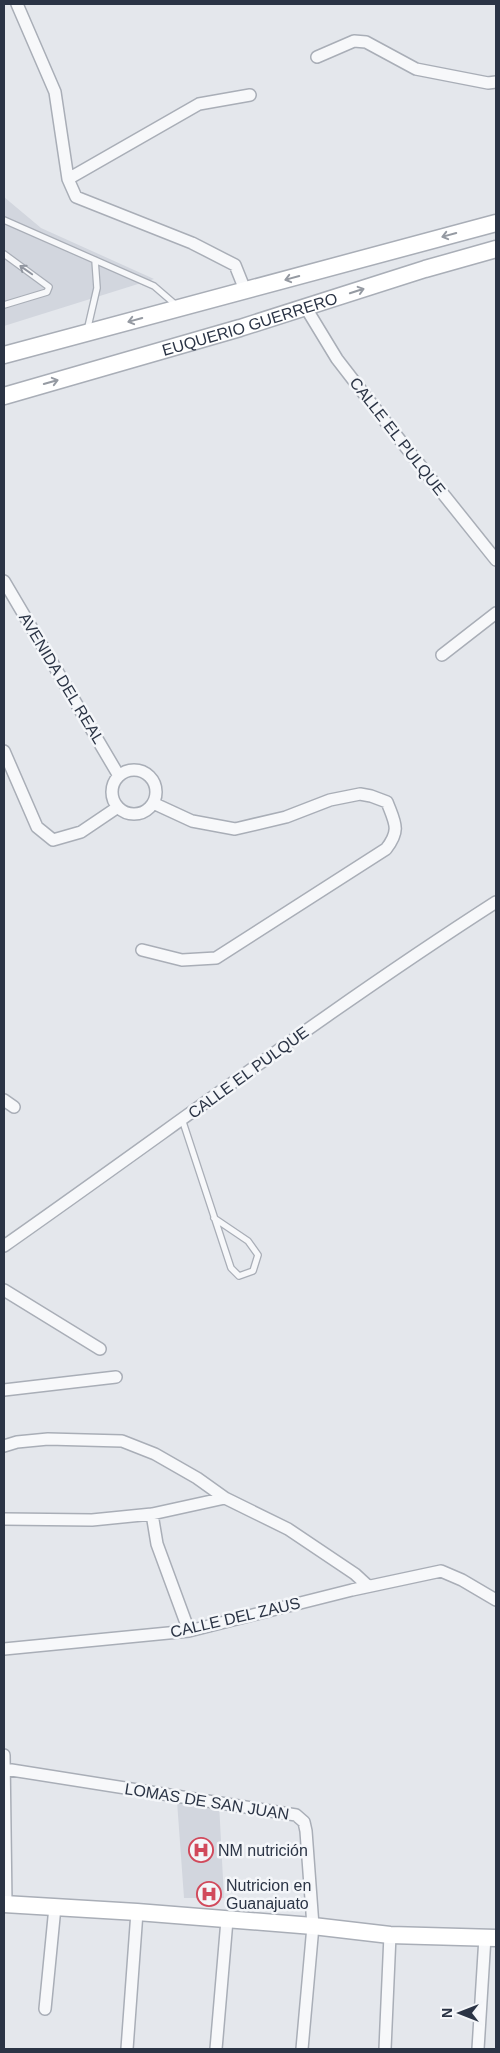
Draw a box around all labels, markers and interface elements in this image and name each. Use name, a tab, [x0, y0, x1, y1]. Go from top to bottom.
one-way arrow	[442, 231, 458, 241]
one-way arrow	[20, 265, 33, 276]
one-way arrow	[285, 273, 301, 283]
one-way arrow	[349, 286, 365, 295]
street label: EUQUERIO GUERRERO	[160, 290, 340, 359]
one-way arrow	[128, 316, 144, 325]
street label: CALLE EL PULQUE	[346, 374, 449, 498]
one-way arrow	[42, 377, 58, 387]
street label: AVENIDA DEL REAL	[16, 610, 107, 747]
street label: CALLE EL PULQUE	[185, 1023, 312, 1122]
street label: CALLE DEL ZAUS	[169, 1594, 302, 1641]
street label: LOMAS DE SAN JUAN	[123, 1780, 290, 1823]
hospital icon: NM nutrición	[188, 1837, 214, 1863]
place label: NM nutrición	[218, 1842, 308, 1859]
place label: Nutricion en Guanajuato	[226, 1877, 311, 1912]
hospital icon: Nutricion en Guanajuato	[196, 1881, 222, 1907]
north arrow	[435, 1988, 485, 2038]
text: N	[439, 2008, 455, 2018]

